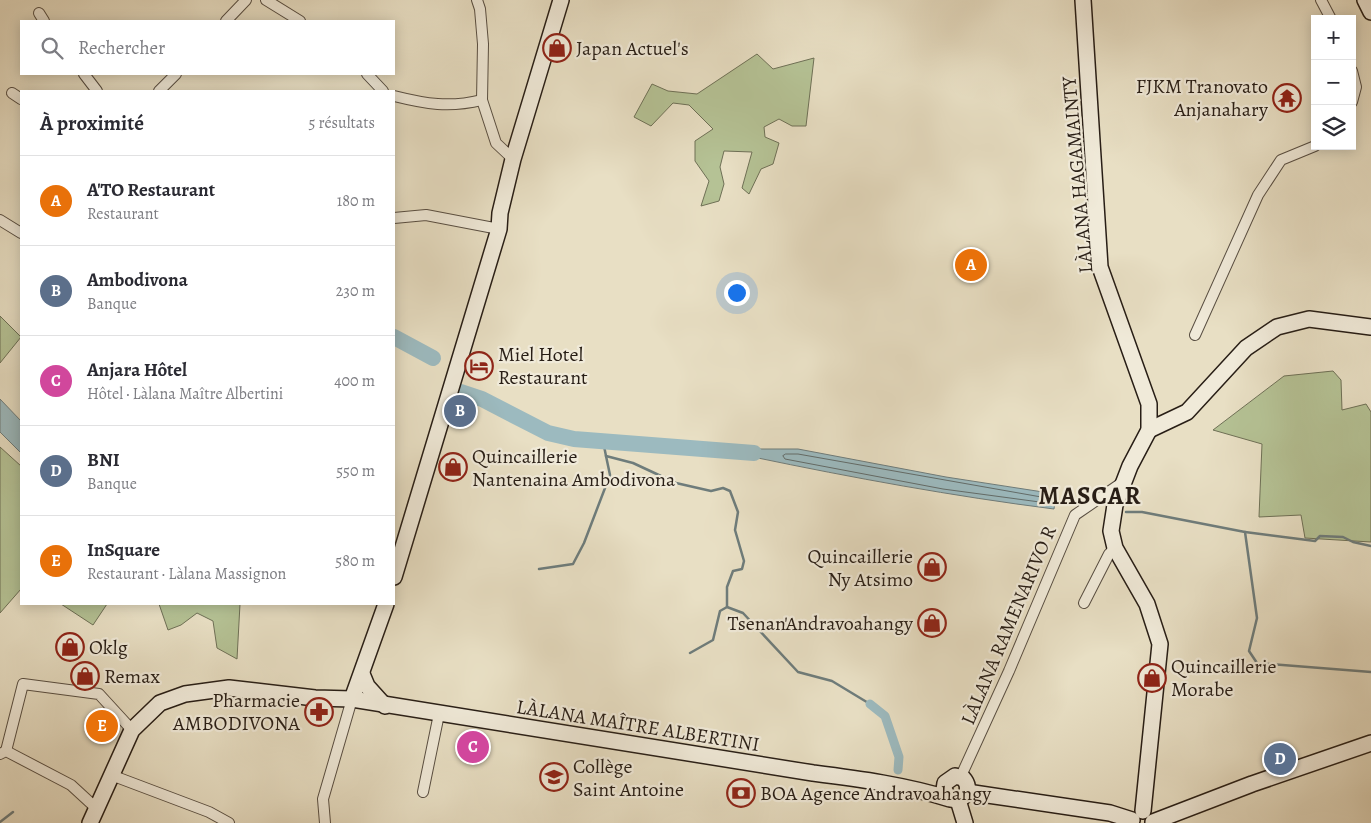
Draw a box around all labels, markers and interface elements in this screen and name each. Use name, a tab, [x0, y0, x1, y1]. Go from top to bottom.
map controls	[1311, 15, 1356, 150]
button: +	[1311, 15, 1356, 60]
search box	[20, 20, 395, 75]
shop icon: Japan Actuel's	[542, 33, 572, 63]
icon: search	[38, 34, 66, 62]
text: Rechercher	[78, 35, 165, 61]
place label: Japan Actuel's	[576, 35, 689, 62]
button: −	[1311, 60, 1356, 105]
place label: FJKM Tranovato Anjanahary	[1136, 73, 1269, 123]
street label: LÀLANA HAGAMAINTY	[1055, 74, 1100, 274]
temple icon: FJKM Tranovato Anjanahary	[1272, 83, 1302, 113]
button: layers	[1311, 105, 1356, 150]
text: À proximité	[40, 109, 144, 137]
text: 5 résultats	[308, 112, 375, 134]
text: A'TO Restaurant	[87, 177, 215, 203]
text: A	[51, 190, 61, 212]
text: 180 m	[337, 190, 375, 212]
text: Restaurant	[87, 203, 159, 225]
pin: A	[955, 246, 987, 284]
text: Ambodivona	[87, 267, 188, 293]
text: B	[51, 280, 61, 302]
text: 230 m	[336, 280, 375, 302]
your location	[724, 280, 750, 306]
text: Banque	[87, 293, 137, 315]
place label: Miel Hotel Restaurant	[498, 341, 588, 391]
hotel icon: Miel Hotel Restaurant	[464, 351, 494, 381]
text: Anjara Hôtel	[87, 357, 187, 383]
text: C	[51, 370, 61, 392]
text: 400 m	[334, 370, 375, 392]
text: Hôtel · Làlana Maître Albertini	[87, 383, 283, 405]
pin: B	[444, 392, 476, 430]
place label: Quincaillerie Nantenaina Ambodivona	[472, 443, 676, 493]
text: BNI	[87, 447, 120, 473]
shop icon: Quincaillerie Nantenaina Ambodivona	[438, 452, 468, 482]
text: D	[50, 460, 62, 482]
text: 550 m	[336, 460, 375, 482]
text: Banque	[87, 473, 137, 495]
district label: MASCAR	[1038, 479, 1142, 513]
street label: LÀLANA RAMENARIVO R	[954, 521, 1063, 729]
text: InSquare	[87, 537, 160, 563]
place label: Quincaillerie Ny Atsimo	[807, 543, 913, 593]
text: E	[51, 550, 61, 572]
text: 580 m	[335, 550, 375, 572]
shop icon: Quincaillerie Ny Atsimo	[917, 552, 947, 582]
text: Restaurant · Làlana Massignon	[87, 563, 286, 585]
shop icon: Tsenan'Andravoahangy	[917, 608, 947, 638]
place label: Tsenan'Andravoahangy	[728, 610, 914, 637]
shop icon: Oklg	[55, 632, 85, 662]
place label: Oklg	[89, 634, 128, 661]
place label: Quincaillerie Morabe	[1171, 653, 1277, 703]
shop icon: Remax	[70, 661, 100, 691]
place label: Remax	[104, 663, 161, 690]
shop icon: Quincaillerie Morabe	[1137, 663, 1167, 693]
place label: Pharmacie AMBODIVONA	[172, 687, 300, 737]
street label: LÀLANA MAÎTRE ALBERTINI	[514, 693, 762, 758]
pharmacy icon: Pharmacie AMBODIVONA	[304, 697, 334, 727]
pin: E	[86, 707, 118, 745]
pin: C	[457, 728, 489, 766]
pin: D	[1264, 740, 1296, 778]
place label: Collège Saint Antoine	[573, 753, 684, 803]
school or university icon: Collège Saint Antoine	[539, 762, 569, 792]
bank icon: BOA Agence Andravoahangy	[726, 778, 756, 808]
place label: BOA Agence Andravoahangy	[760, 780, 992, 807]

